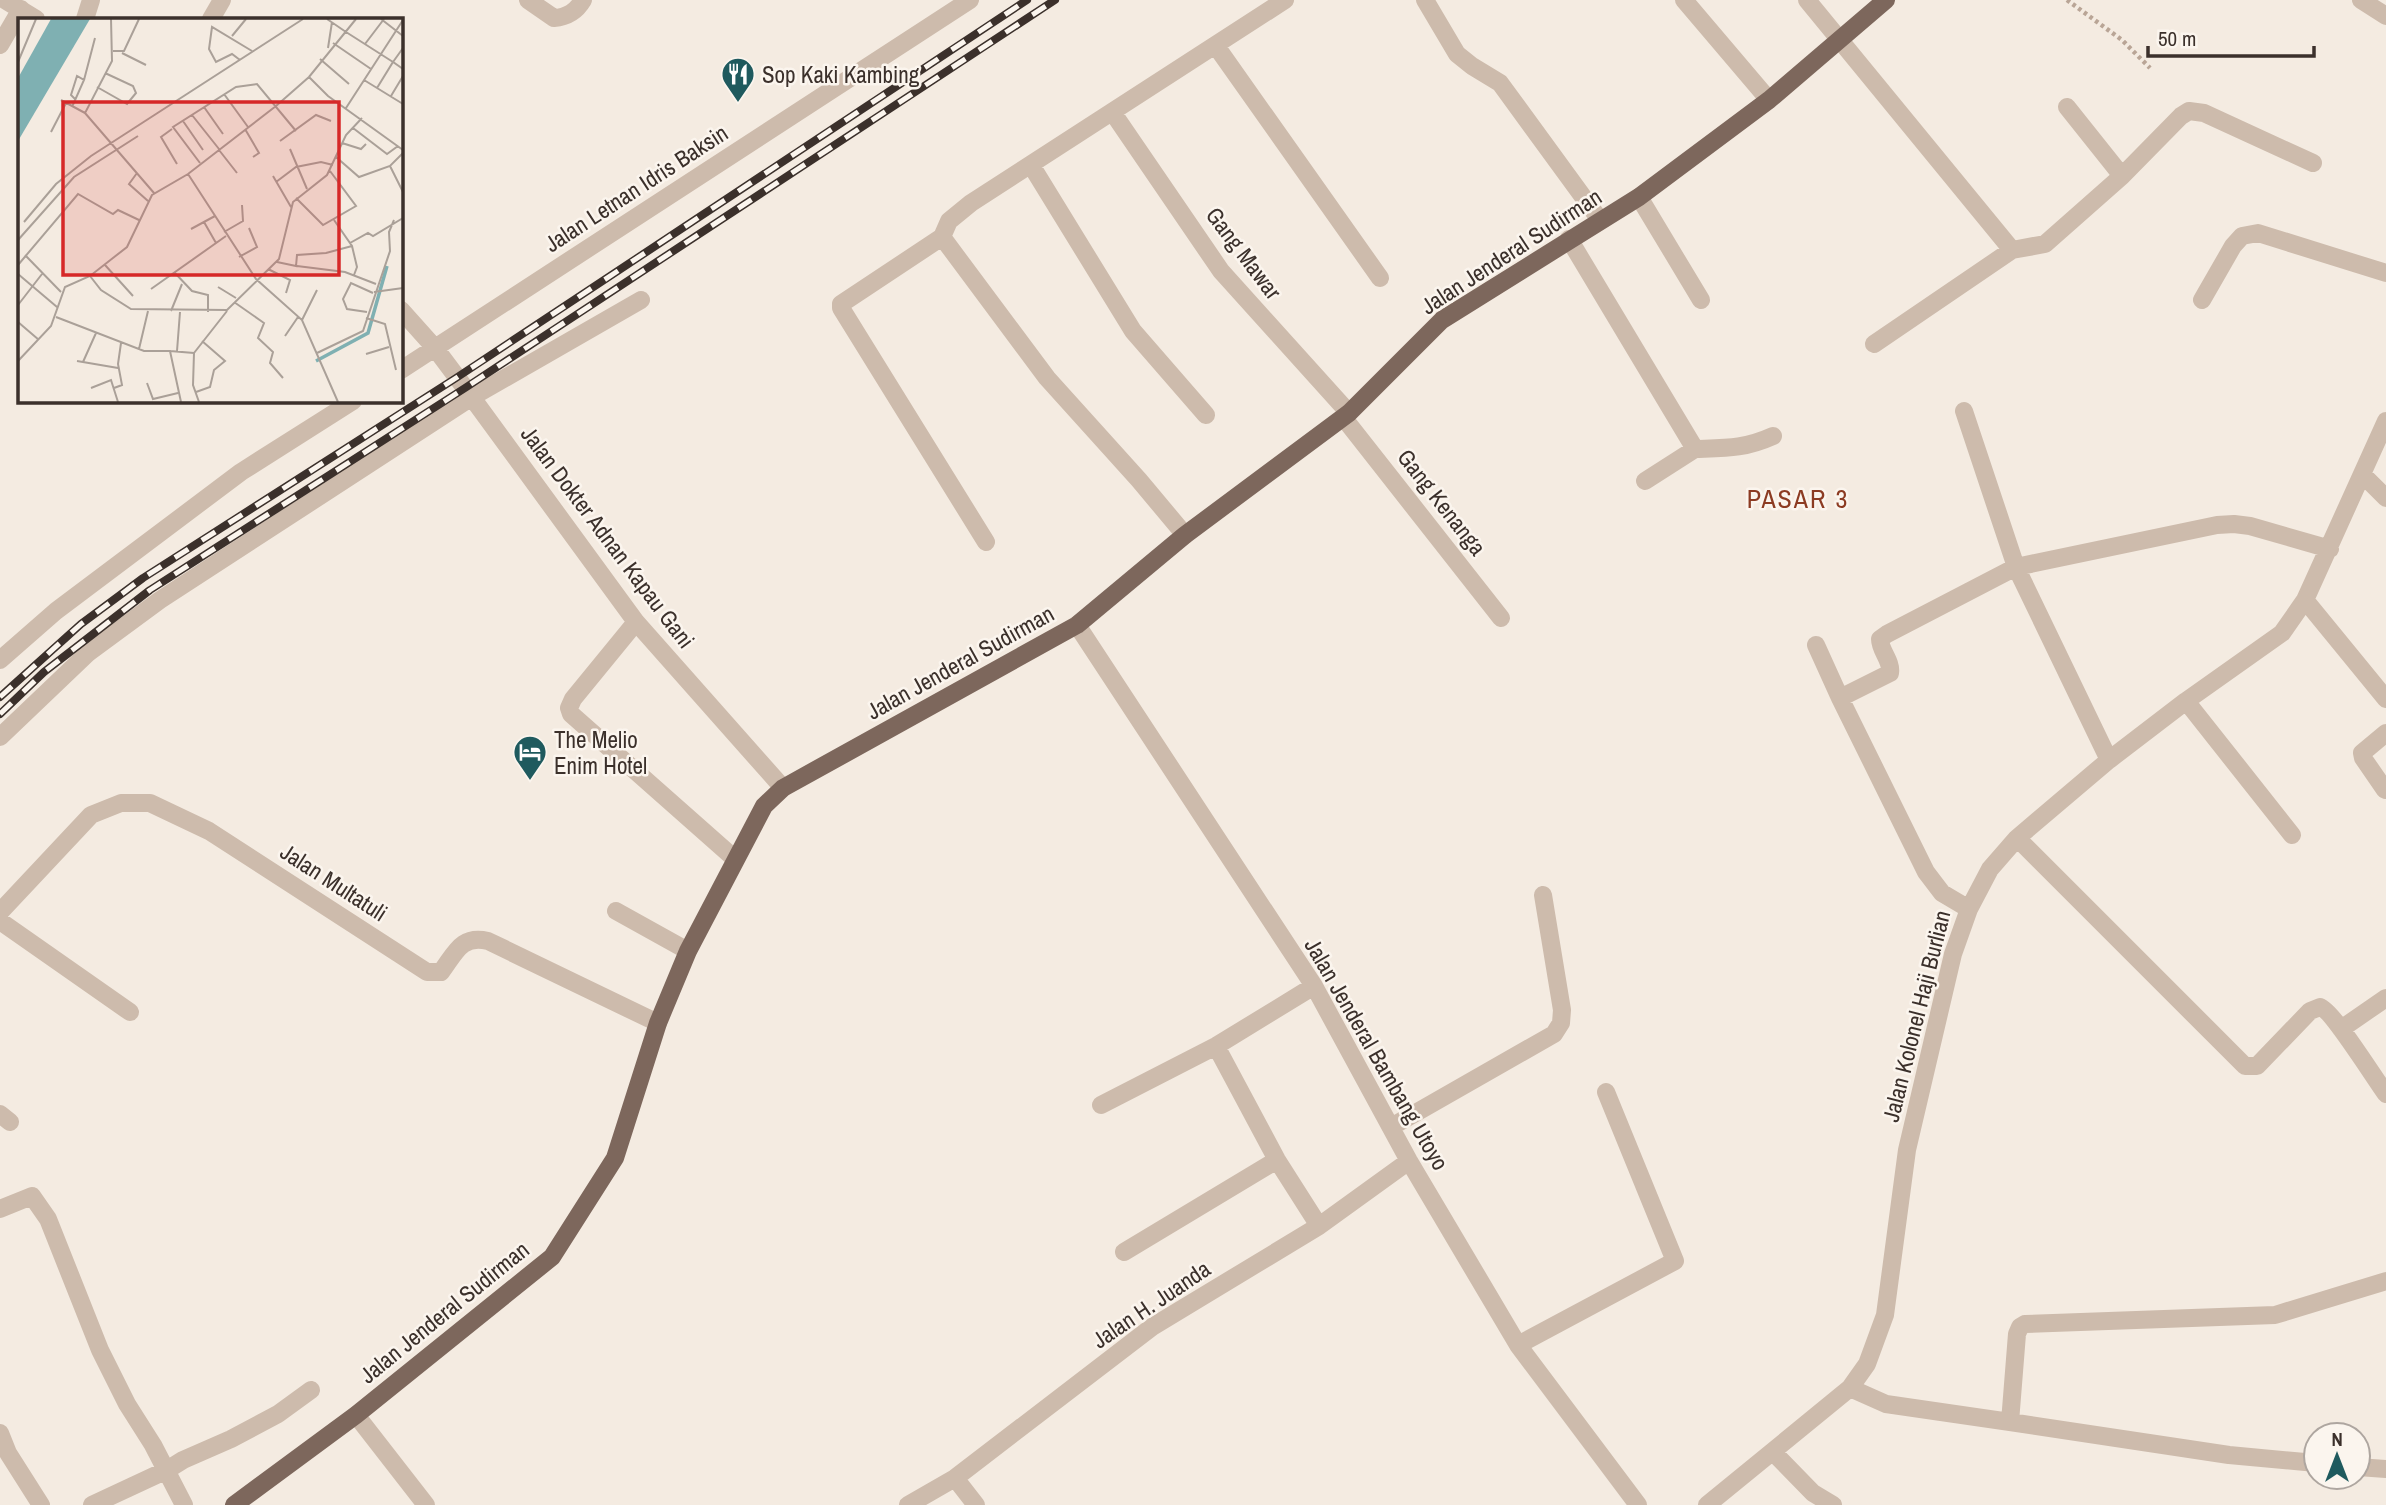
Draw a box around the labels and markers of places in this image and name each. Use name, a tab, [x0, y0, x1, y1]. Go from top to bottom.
restaurant icon: Sop Kaki Kambing	[719, 55, 757, 104]
place label: Sop Kaki Kambing	[762, 59, 920, 90]
place label: The Melio Enim Hotel	[554, 724, 647, 781]
hotel icon: The Melio Enim Hotel	[511, 733, 549, 782]

